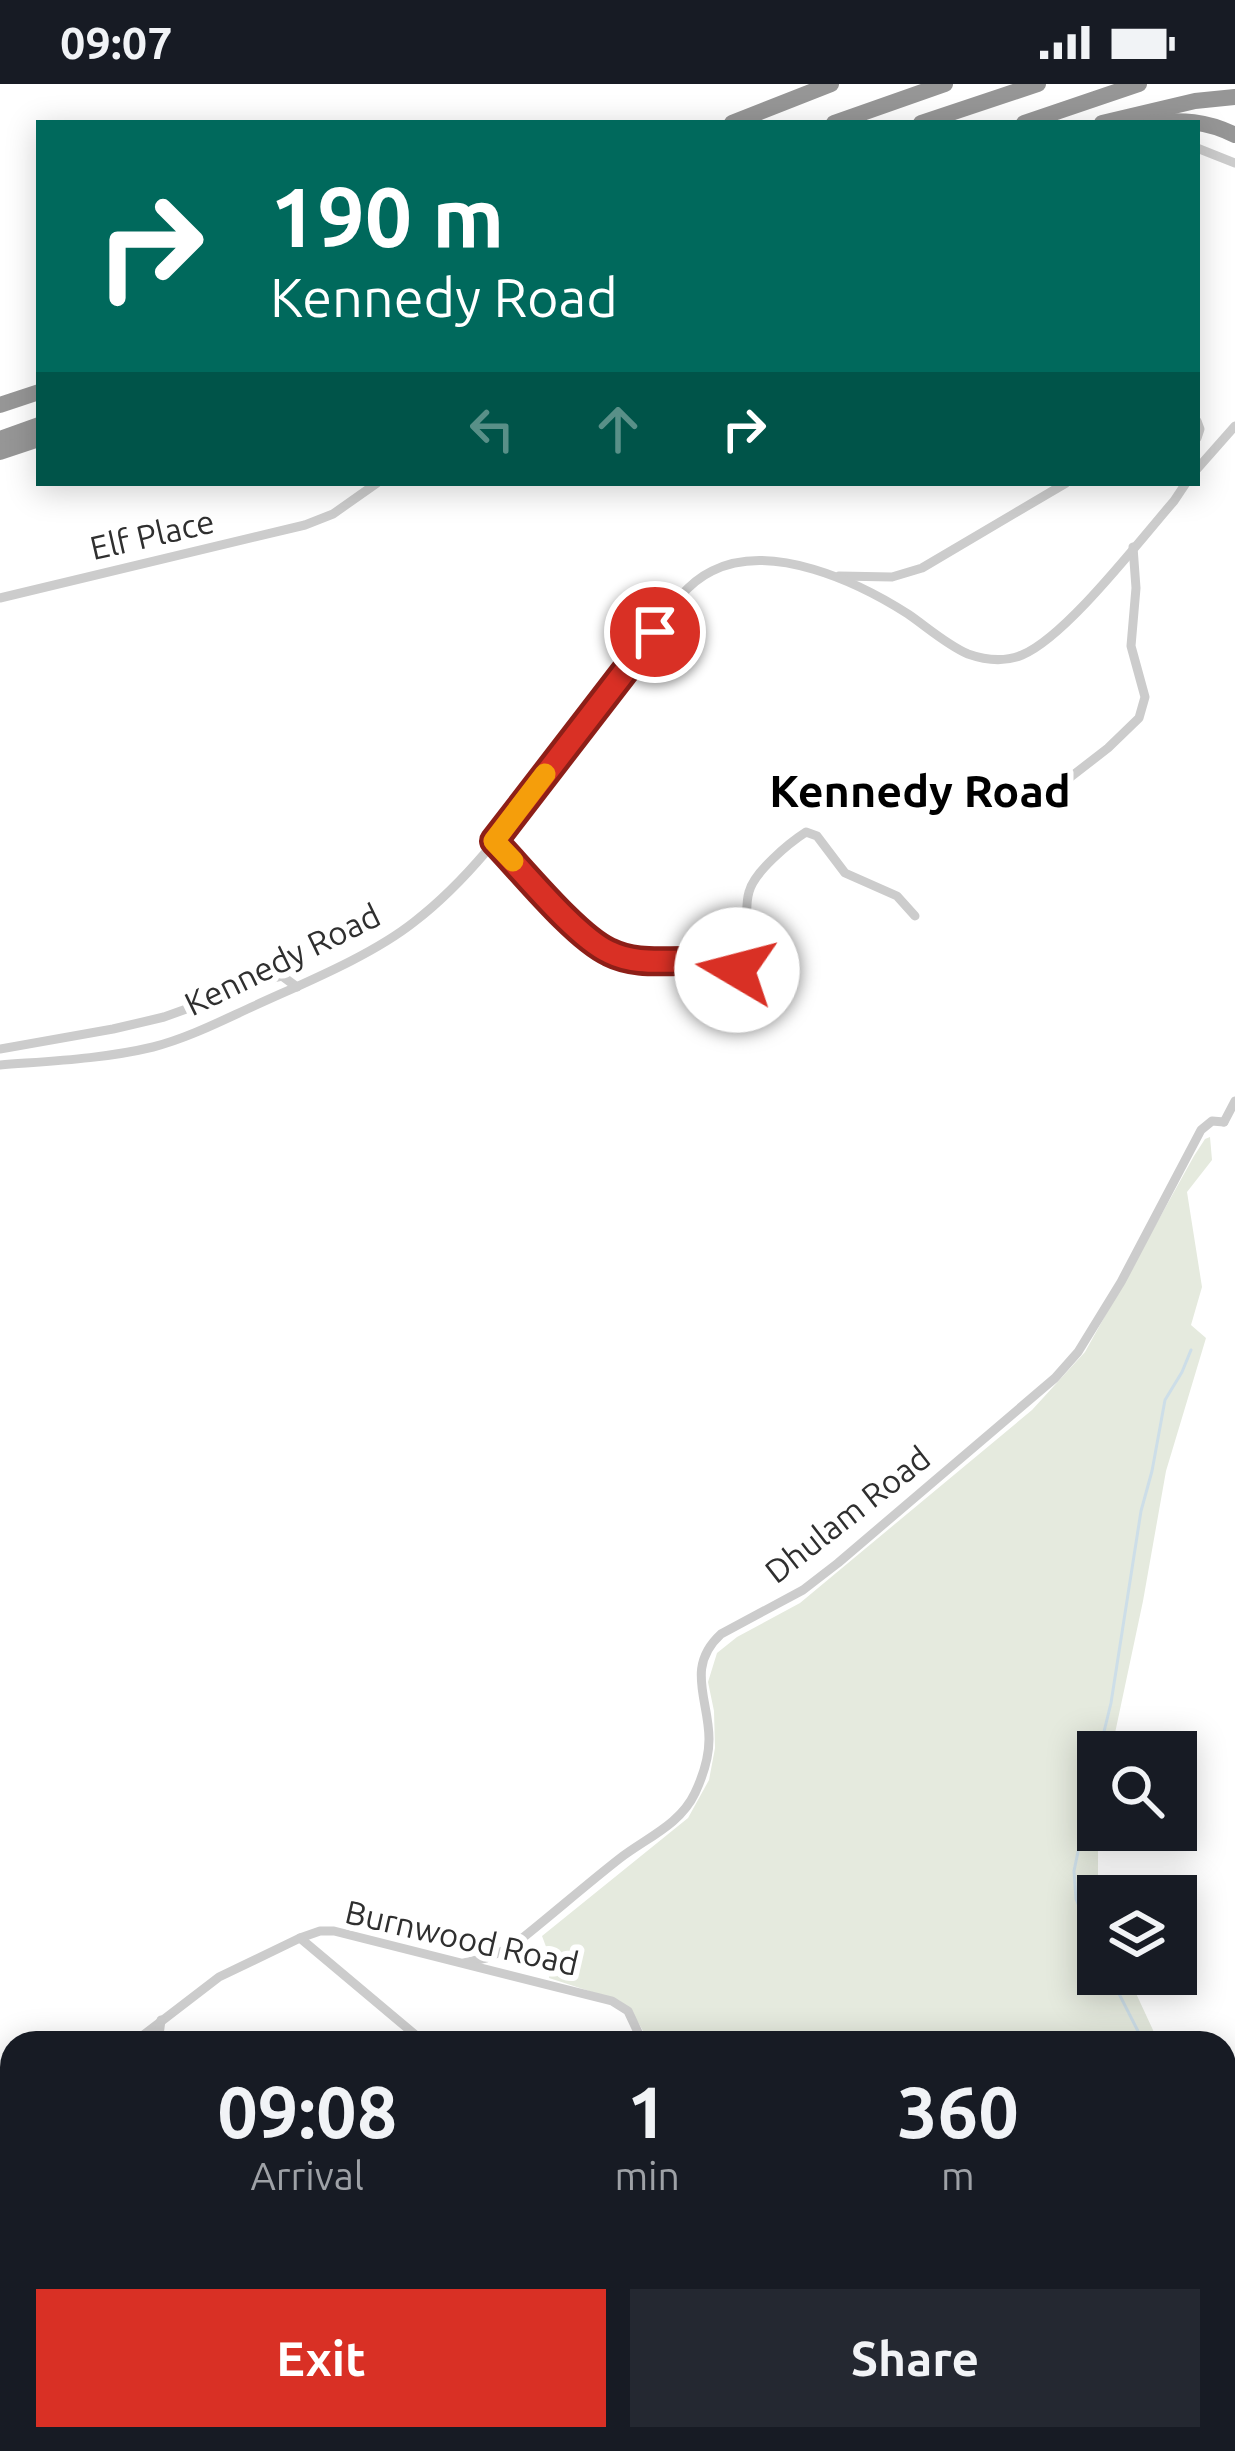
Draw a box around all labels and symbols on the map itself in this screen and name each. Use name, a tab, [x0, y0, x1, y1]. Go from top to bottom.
street label: Elf Place	[86, 502, 218, 566]
pin	[604, 581, 706, 683]
district label: Kennedy Road	[769, 765, 1071, 816]
street label: Kennedy Road	[178, 896, 386, 1022]
position arrow	[674, 907, 800, 1033]
street label: Dhulam Road	[757, 1438, 937, 1590]
street label: Burnwood Road	[342, 1892, 582, 1982]

